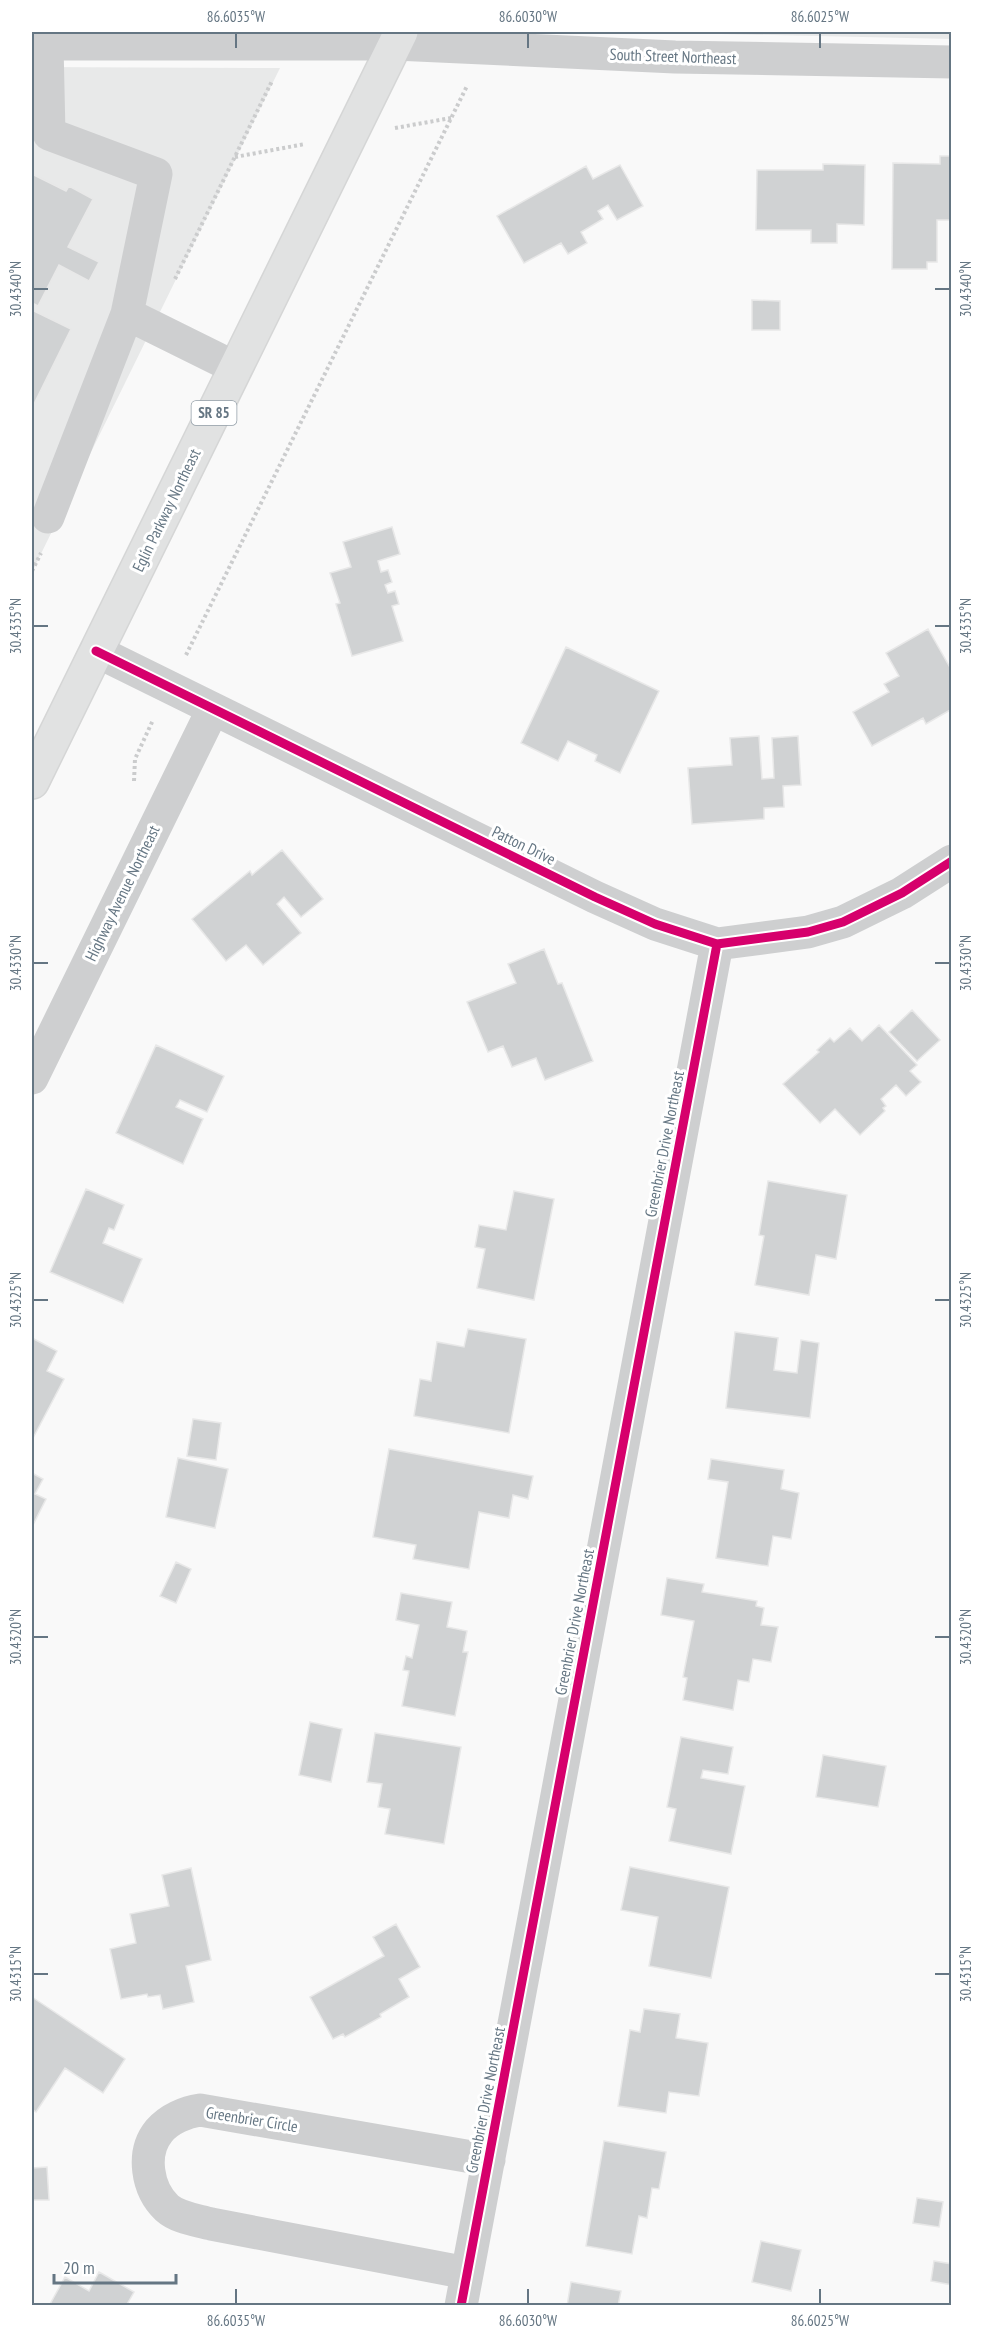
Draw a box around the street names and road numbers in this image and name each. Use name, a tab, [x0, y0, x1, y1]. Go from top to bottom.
street label: South Street Northeast	[609, 44, 737, 68]
road number: SR 85	[192, 401, 236, 425]
street label: Eglin Parkway Northeast	[128, 445, 205, 575]
street label: Highway Avenue Northeast	[80, 821, 164, 964]
street label: Patton Drive	[489, 821, 559, 869]
street label: Greenbrier Drive Northeast	[640, 1069, 688, 1219]
street label: Greenbrier Drive Northeast	[550, 1547, 598, 1697]
street label: Greenbrier Drive Northeast	[461, 2025, 509, 2175]
street label: Greenbrier Circle	[205, 2102, 299, 2136]

